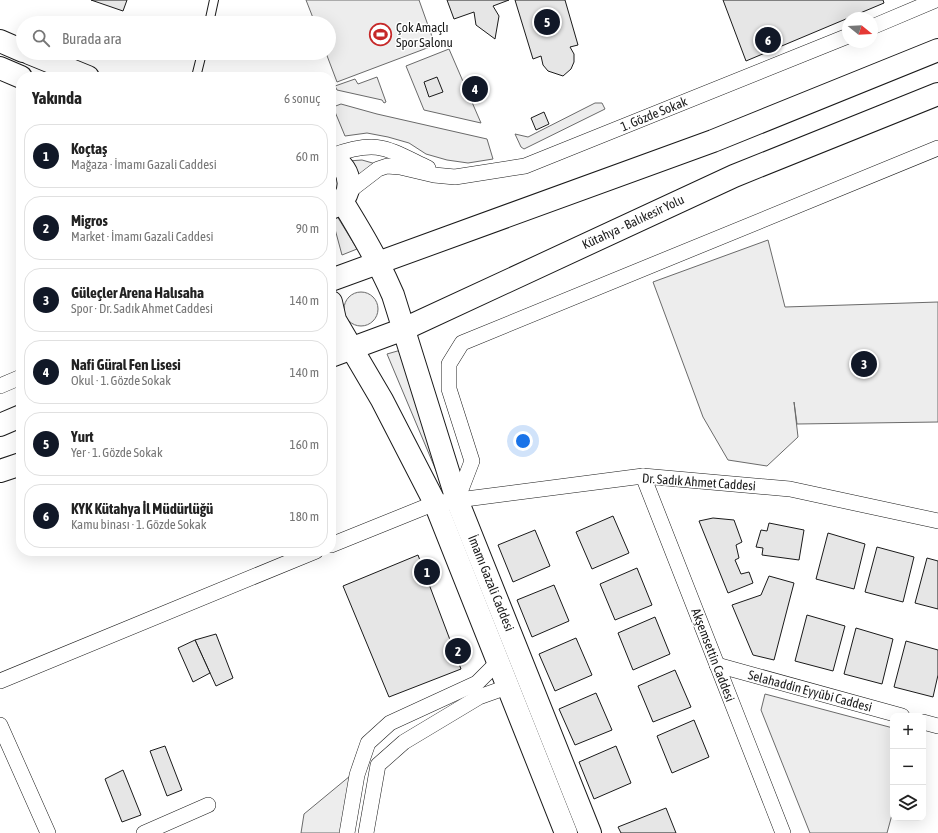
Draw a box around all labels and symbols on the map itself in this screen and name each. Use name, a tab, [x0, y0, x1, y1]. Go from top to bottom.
pin: 5	[534, 7, 560, 37]
north arrow	[842, 12, 878, 48]
place label: Çok Amaçlı Spor Salonu	[396, 20, 453, 50]
sports icon: Çok Amaçlı Spor Salonu	[367, 21, 393, 47]
pin: 6	[755, 25, 781, 55]
pin: 4	[462, 74, 488, 104]
street label: 1. Gözde Sokak	[618, 94, 690, 134]
street label: Kütahya - Balıkesir Yolu	[580, 192, 686, 252]
pin: 3	[851, 349, 877, 379]
your location	[513, 431, 533, 451]
street label: Dr. Sadık Ahmet Caddesi	[642, 471, 756, 493]
street label: İmamı Gazali Caddesi	[465, 533, 517, 633]
pin: 1	[414, 557, 440, 587]
street label: Akşemsettin Caddesi	[688, 606, 738, 704]
pin: 2	[445, 636, 471, 666]
street label: Selahaddin Eyyübi Caddesi	[746, 667, 874, 715]

